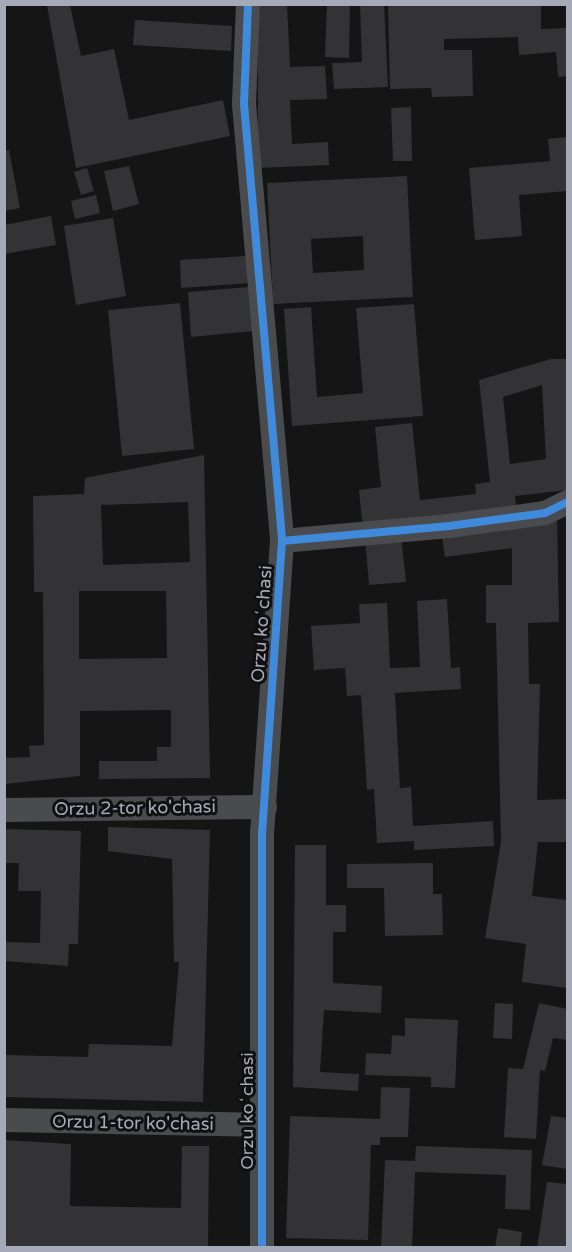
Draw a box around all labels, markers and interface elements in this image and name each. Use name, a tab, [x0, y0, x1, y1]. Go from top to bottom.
street label: Orzu koʻchasi	[247, 565, 277, 683]
street label: Orzu 2-tor ko'chasi	[54, 796, 216, 820]
street label: Orzu koʻchasi	[236, 1052, 258, 1170]
street label: Orzu 1-tor ko'chasi	[52, 1111, 214, 1135]

